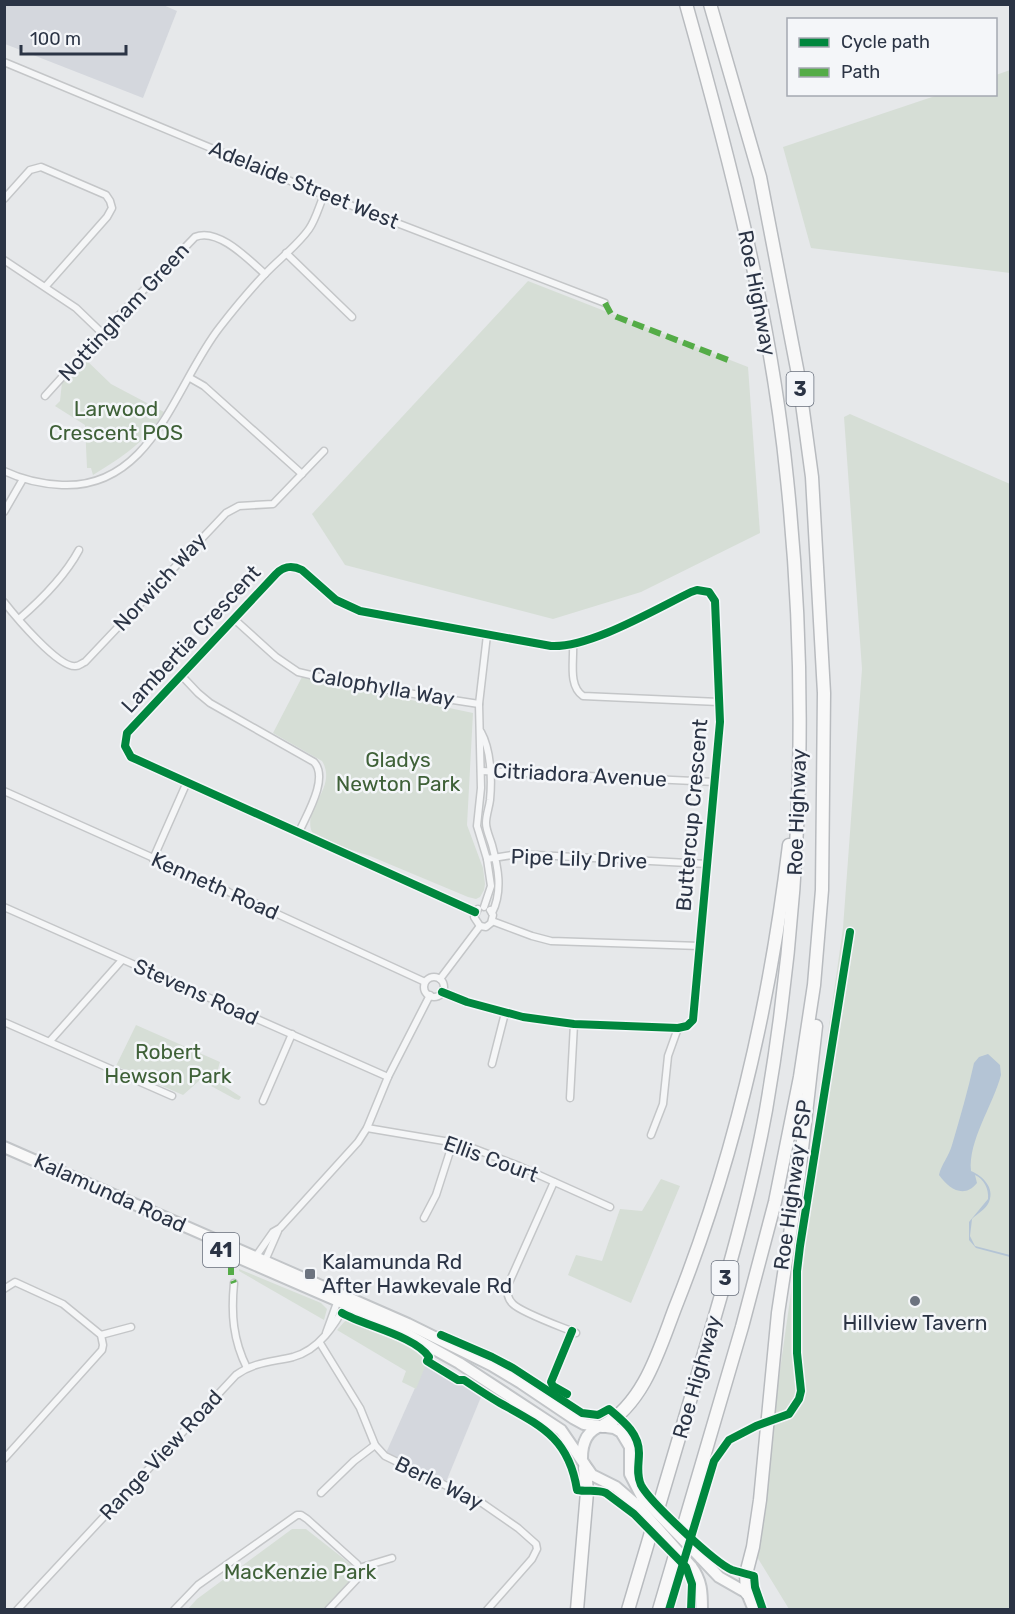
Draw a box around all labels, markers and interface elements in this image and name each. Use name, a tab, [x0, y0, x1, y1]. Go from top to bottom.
scale bar	[21, 18, 126, 56]
legend	[787, 18, 997, 96]
text: 100 m	[30, 28, 81, 50]
text: Cycle path	[841, 31, 930, 53]
text: Path	[841, 61, 880, 83]
street label: Adelaide Street West	[206, 135, 402, 234]
street label: Roe Highway	[733, 228, 782, 358]
street label: Nottingham Green	[53, 237, 194, 386]
road number: 3	[786, 372, 814, 406]
park label: Larwood Crescent POS	[49, 396, 183, 445]
street label: Norwich Way	[108, 527, 212, 636]
street label: Lambertia Crescent	[116, 560, 265, 718]
street label: Calophylla Way	[309, 662, 457, 711]
street label: Buttercup Crescent	[671, 718, 712, 912]
park label: Gladys Newton Park	[336, 747, 461, 796]
street label: Roe Highway	[782, 748, 811, 876]
street label: Citriadora Avenue	[492, 757, 668, 792]
street label: Pipe Lily Drive	[510, 844, 648, 873]
street label: Kenneth Road	[148, 846, 283, 925]
street label: Stevens Road	[130, 953, 263, 1030]
park label: Robert Hewson Park	[104, 1039, 232, 1088]
street label: Roe Highway PSP	[768, 1098, 817, 1272]
street label: Ellis Court	[440, 1130, 542, 1187]
street label: Kalamunda Road	[30, 1148, 190, 1237]
road number: 41	[203, 1233, 239, 1267]
place label: Kalamunda Rd After Hawkevale Rd	[322, 1249, 512, 1298]
road number: 3	[712, 1261, 738, 1295]
marker: Kalamunda Rd After Hawkevale Rd	[303, 1267, 317, 1281]
marker: Hillview Tavern	[908, 1294, 922, 1308]
place label: Hillview Tavern	[843, 1310, 987, 1335]
street label: Roe Highway	[667, 1312, 726, 1441]
street label: Range View Road	[94, 1385, 227, 1525]
street label: Berle Way	[391, 1451, 488, 1515]
park label: MacKenzie Park	[224, 1559, 377, 1584]

